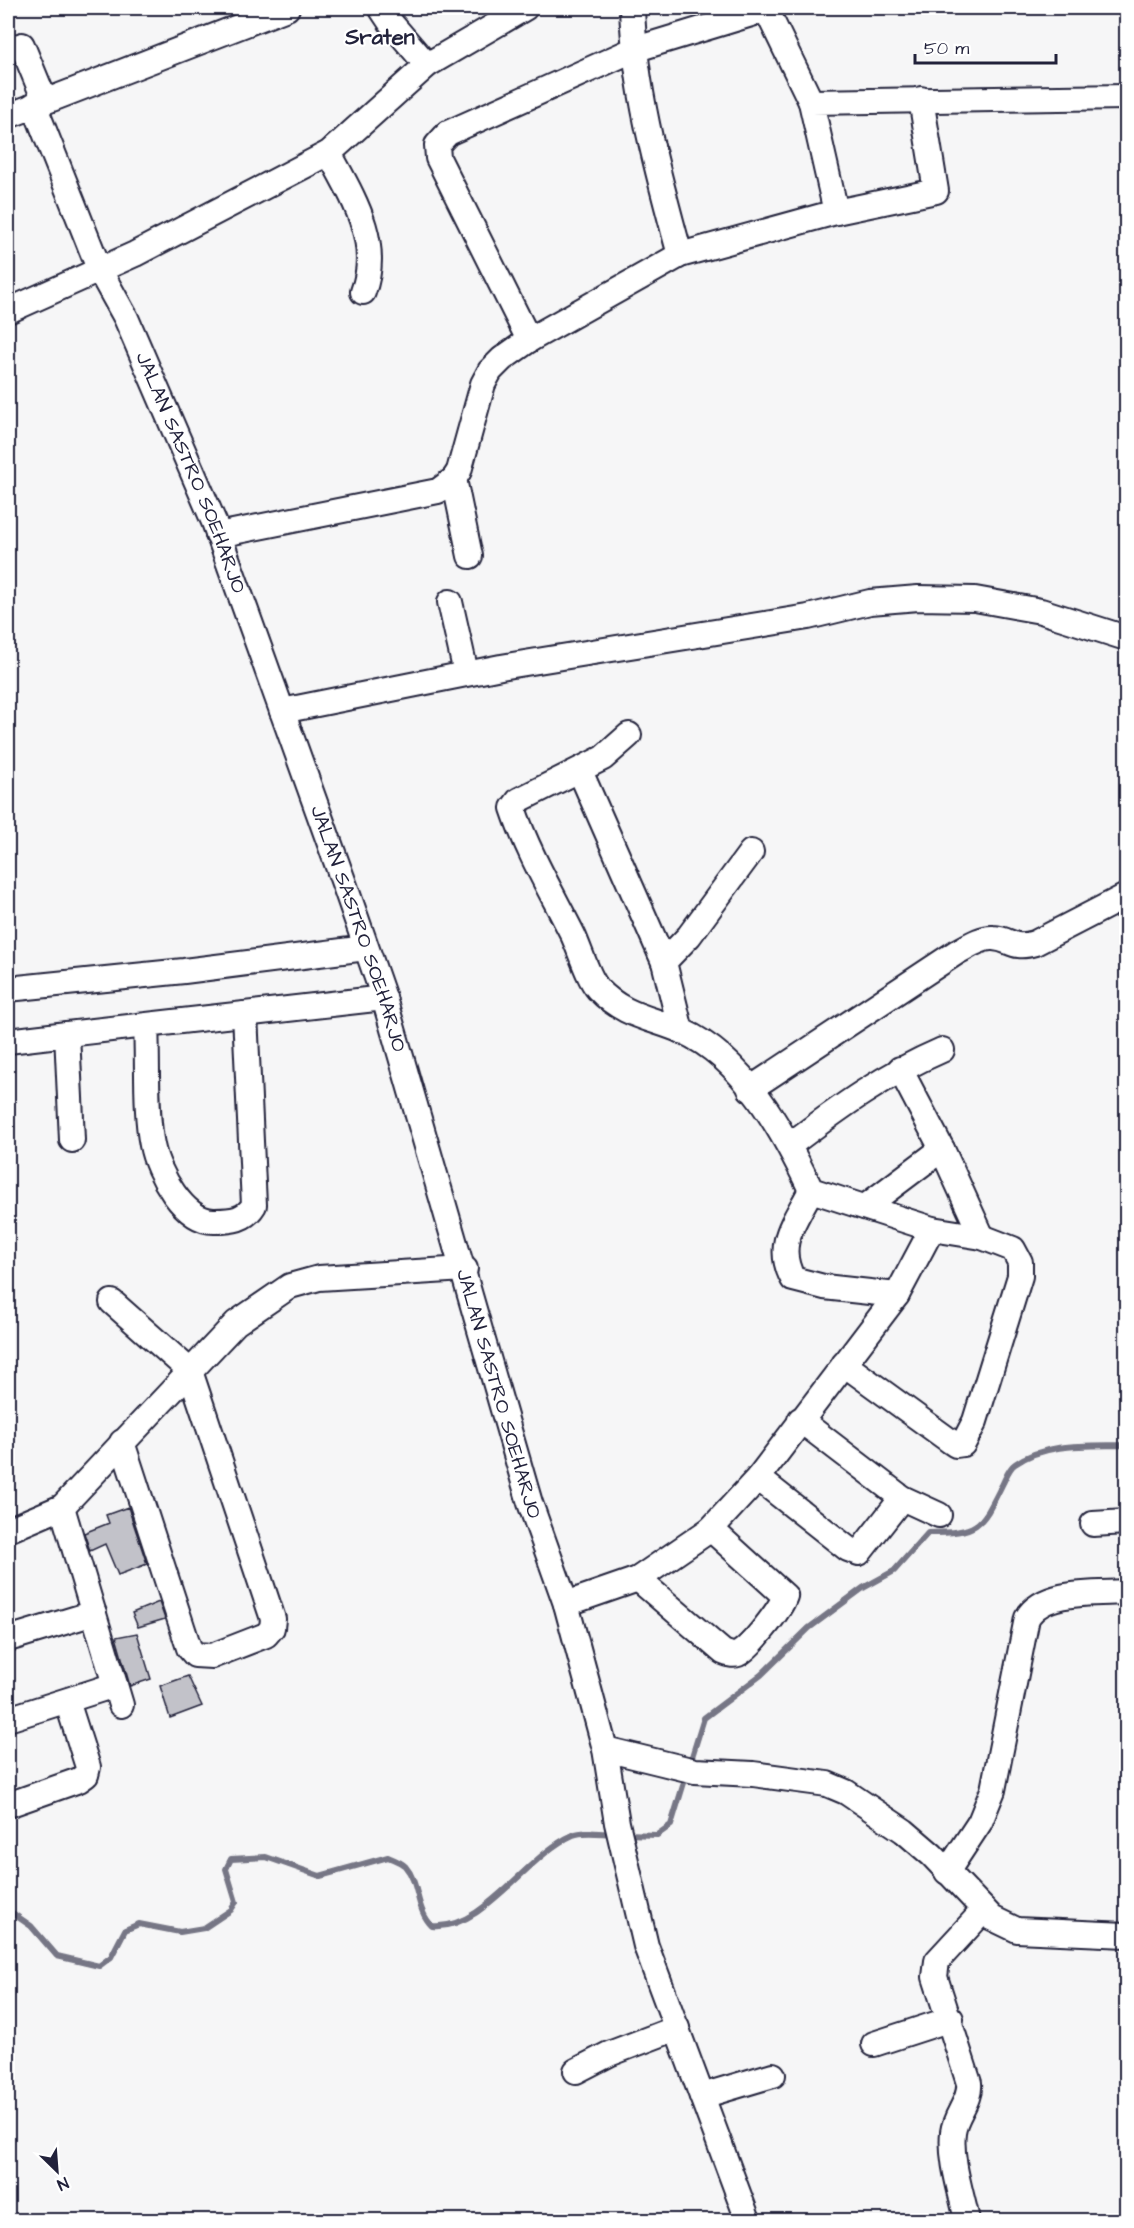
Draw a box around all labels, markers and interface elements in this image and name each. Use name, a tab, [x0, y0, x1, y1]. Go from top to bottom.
district label: Sraten	[344, 22, 415, 53]
scale bar	[915, 27, 1056, 65]
text: 50 m	[924, 36, 969, 61]
street label: JALAN SASTRO SOEHARJO	[128, 348, 252, 597]
street label: JALAN SASTRO SOEHARJO	[303, 802, 413, 1055]
street label: JALAN SASTRO SOEHARJO	[449, 1266, 548, 1522]
north arrow	[27, 2141, 87, 2201]
text: N	[54, 2172, 72, 2196]

